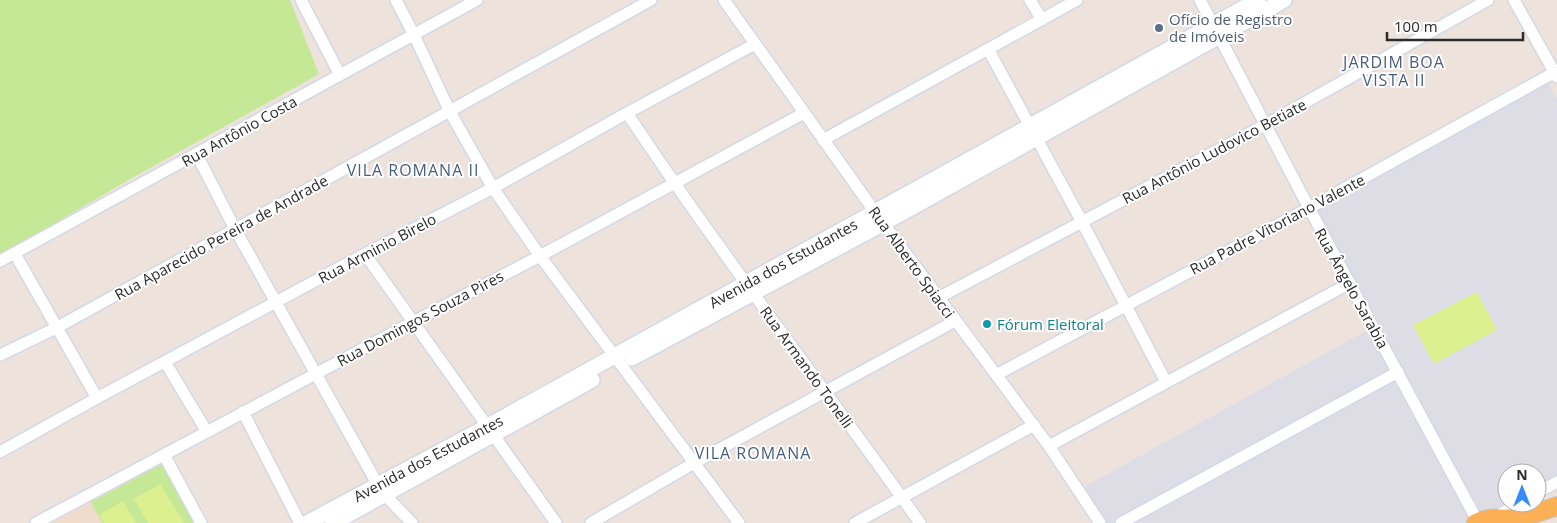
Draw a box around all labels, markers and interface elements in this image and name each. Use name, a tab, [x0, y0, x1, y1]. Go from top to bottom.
place label: Ofício de Registro de Imóveis	[1169, 9, 1292, 46]
scale bar	[1387, 10, 1523, 42]
text: 100 m	[1394, 16, 1438, 36]
marker: Ofício de Registro de Imóveis	[1153, 22, 1165, 34]
district label: JARDIM BOA VISTA II	[1341, 51, 1445, 91]
street label: Rua Antônio Costa	[178, 91, 300, 171]
street label: Rua Antônio Ludovico Betiate	[1119, 94, 1309, 208]
district label: VILA ROMANA II	[347, 159, 479, 181]
street label: Rua Padre Vitoriano Valente	[1186, 169, 1368, 279]
street label: Rua Aparecido Pereira de Andrade	[111, 170, 331, 304]
street label: Rua Alberto Spiacci	[865, 202, 959, 322]
street label: Rua Arminio Birelo	[315, 208, 439, 288]
street label: Avenida dos Estudantes	[705, 214, 861, 312]
street label: Rua Ângelo Sarabia	[1311, 224, 1393, 352]
street label: Rua Domingos Souza Pires	[333, 266, 507, 370]
street label: Rua Armando Tonelli	[756, 302, 858, 432]
place label: Fórum Eleitoral	[997, 314, 1104, 334]
marker: Fórum Eleitoral	[981, 318, 993, 330]
street label: Avenida dos Estudantes	[350, 410, 506, 506]
district label: VILA ROMANA	[695, 442, 811, 464]
north arrow	[1497, 463, 1547, 513]
text: N	[1516, 465, 1528, 484]

